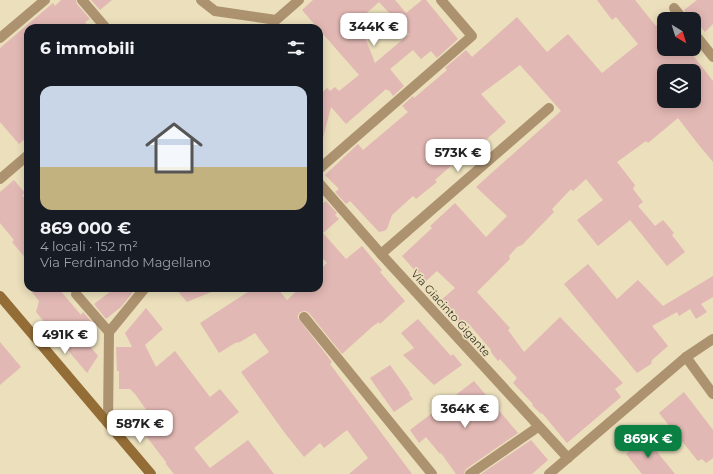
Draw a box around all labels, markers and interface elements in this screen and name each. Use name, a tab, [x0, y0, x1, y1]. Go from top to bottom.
north arrow	[657, 12, 701, 56]
map controls	[657, 12, 701, 108]
pin: 344K €	[341, 13, 407, 47]
text: 344K €	[349, 18, 399, 34]
icon: filters	[285, 37, 307, 59]
text: 6 immobili	[40, 38, 135, 58]
button: layers	[657, 64, 701, 108]
icon: home	[138, 112, 210, 184]
pin: 573K €	[425, 139, 491, 173]
text: 573K €	[434, 144, 482, 160]
text: 869 000 €	[40, 218, 131, 238]
text: 4 locali · 152 m²	[40, 238, 138, 254]
text: Via Ferdinando Magellano	[40, 254, 211, 270]
street label: Via Giacinto Gigante	[408, 267, 494, 360]
pin: 491K €	[32, 321, 98, 355]
text: 491K €	[42, 326, 88, 342]
pin: 364K €	[432, 395, 498, 429]
text: 364K €	[441, 400, 489, 416]
pin: 587K €	[107, 410, 173, 444]
text: 587K €	[116, 415, 164, 431]
pin: 869K €	[615, 425, 681, 459]
text: 869K €	[624, 430, 672, 446]

